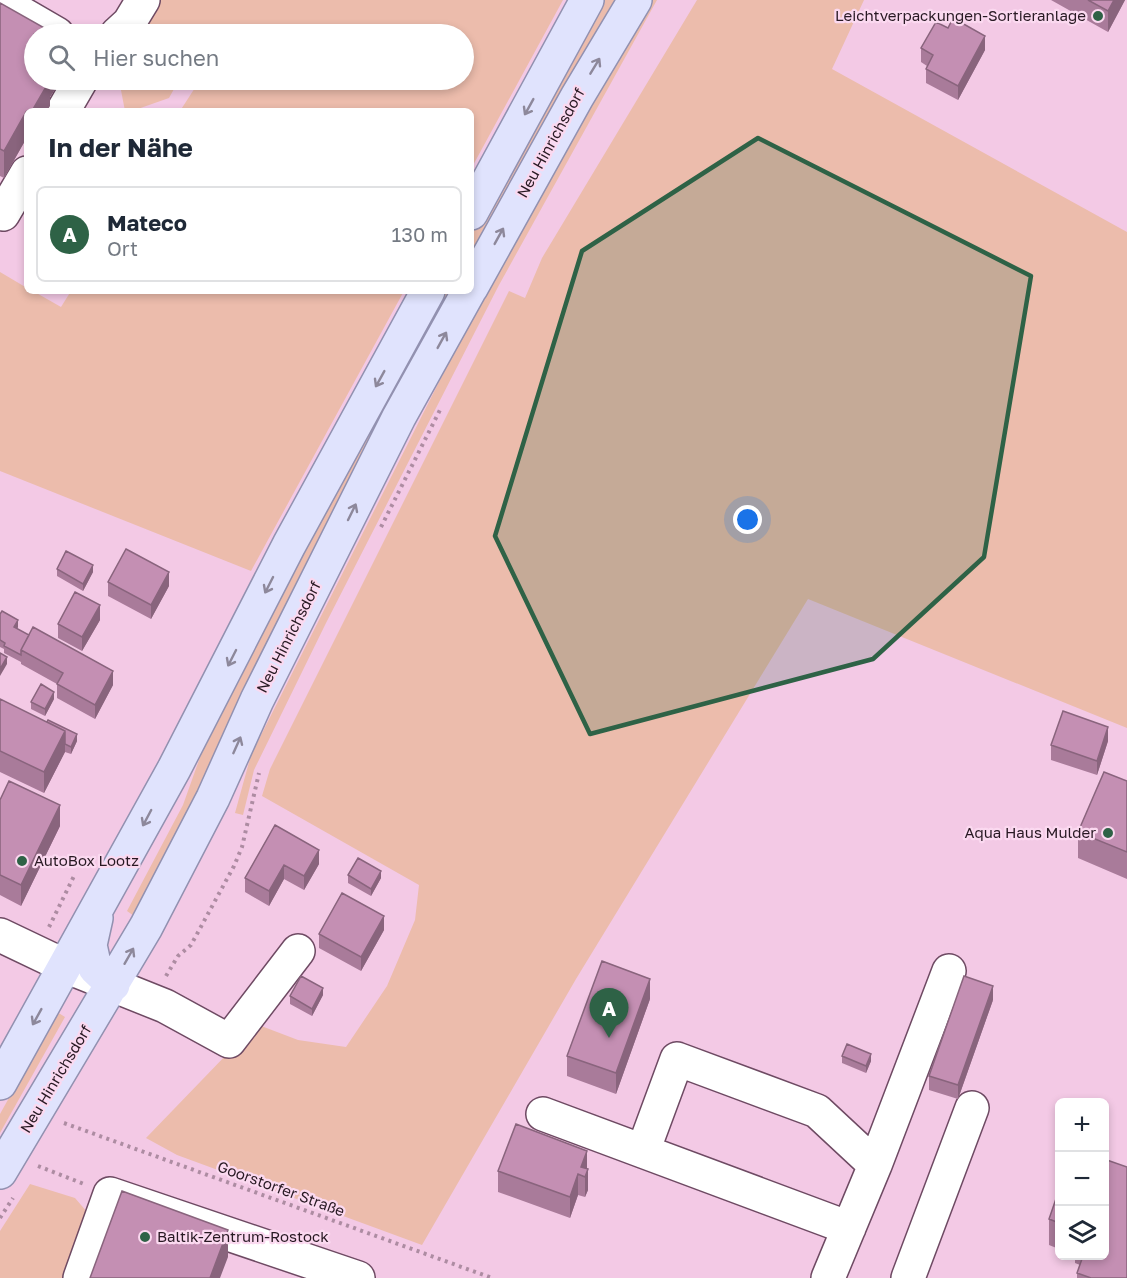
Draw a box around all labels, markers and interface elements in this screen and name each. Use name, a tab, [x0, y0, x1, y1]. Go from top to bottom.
place label: Leichtverpackungen-Sortieranlage	[835, 6, 1086, 24]
marker: Leichtverpackungen-Sortieranlage	[1091, 9, 1105, 23]
search box	[24, 24, 474, 90]
icon: search	[45, 41, 78, 74]
text: Hier suchen	[93, 44, 219, 71]
one-way arrow	[589, 58, 601, 75]
street label: Neu Hinrichsdorf	[513, 84, 588, 201]
one-way arrow	[523, 97, 534, 115]
text: In der Nähe	[48, 132, 193, 163]
text: Mateco	[107, 209, 187, 236]
text: A	[62, 222, 77, 246]
text: 130 m	[392, 222, 448, 246]
one-way arrow	[494, 228, 505, 246]
text: Ort	[107, 236, 138, 260]
one-way arrow	[436, 332, 448, 349]
one-way arrow	[374, 370, 386, 387]
one-way arrow	[346, 504, 358, 522]
your location	[733, 505, 762, 534]
one-way arrow	[263, 575, 274, 593]
street label: Neu Hinrichsdorf	[252, 577, 324, 695]
one-way arrow	[225, 648, 237, 666]
one-way arrow	[232, 736, 243, 754]
one-way arrow	[141, 809, 153, 826]
place label: Aqua Haus Mulder	[965, 823, 1096, 841]
marker: Aqua Haus Mulder	[1101, 826, 1115, 840]
place label: AutoBox Lootz	[34, 851, 139, 869]
marker: AutoBox Lootz	[15, 854, 29, 868]
one-way arrow	[124, 948, 136, 965]
pin: A	[590, 988, 628, 1038]
one-way arrow	[31, 1008, 42, 1026]
street label: Neu Hinrichsdorf	[16, 1021, 95, 1136]
map controls	[1055, 1098, 1109, 1260]
button: +	[1055, 1098, 1109, 1152]
button: −	[1055, 1152, 1109, 1206]
street label: Goorstorfer Straße	[215, 1157, 348, 1220]
button: layers	[1055, 1206, 1109, 1260]
place label: Baltik-Zentrum-Rostock	[157, 1227, 329, 1245]
marker: Baltik-Zentrum-Rostock	[138, 1230, 152, 1244]

